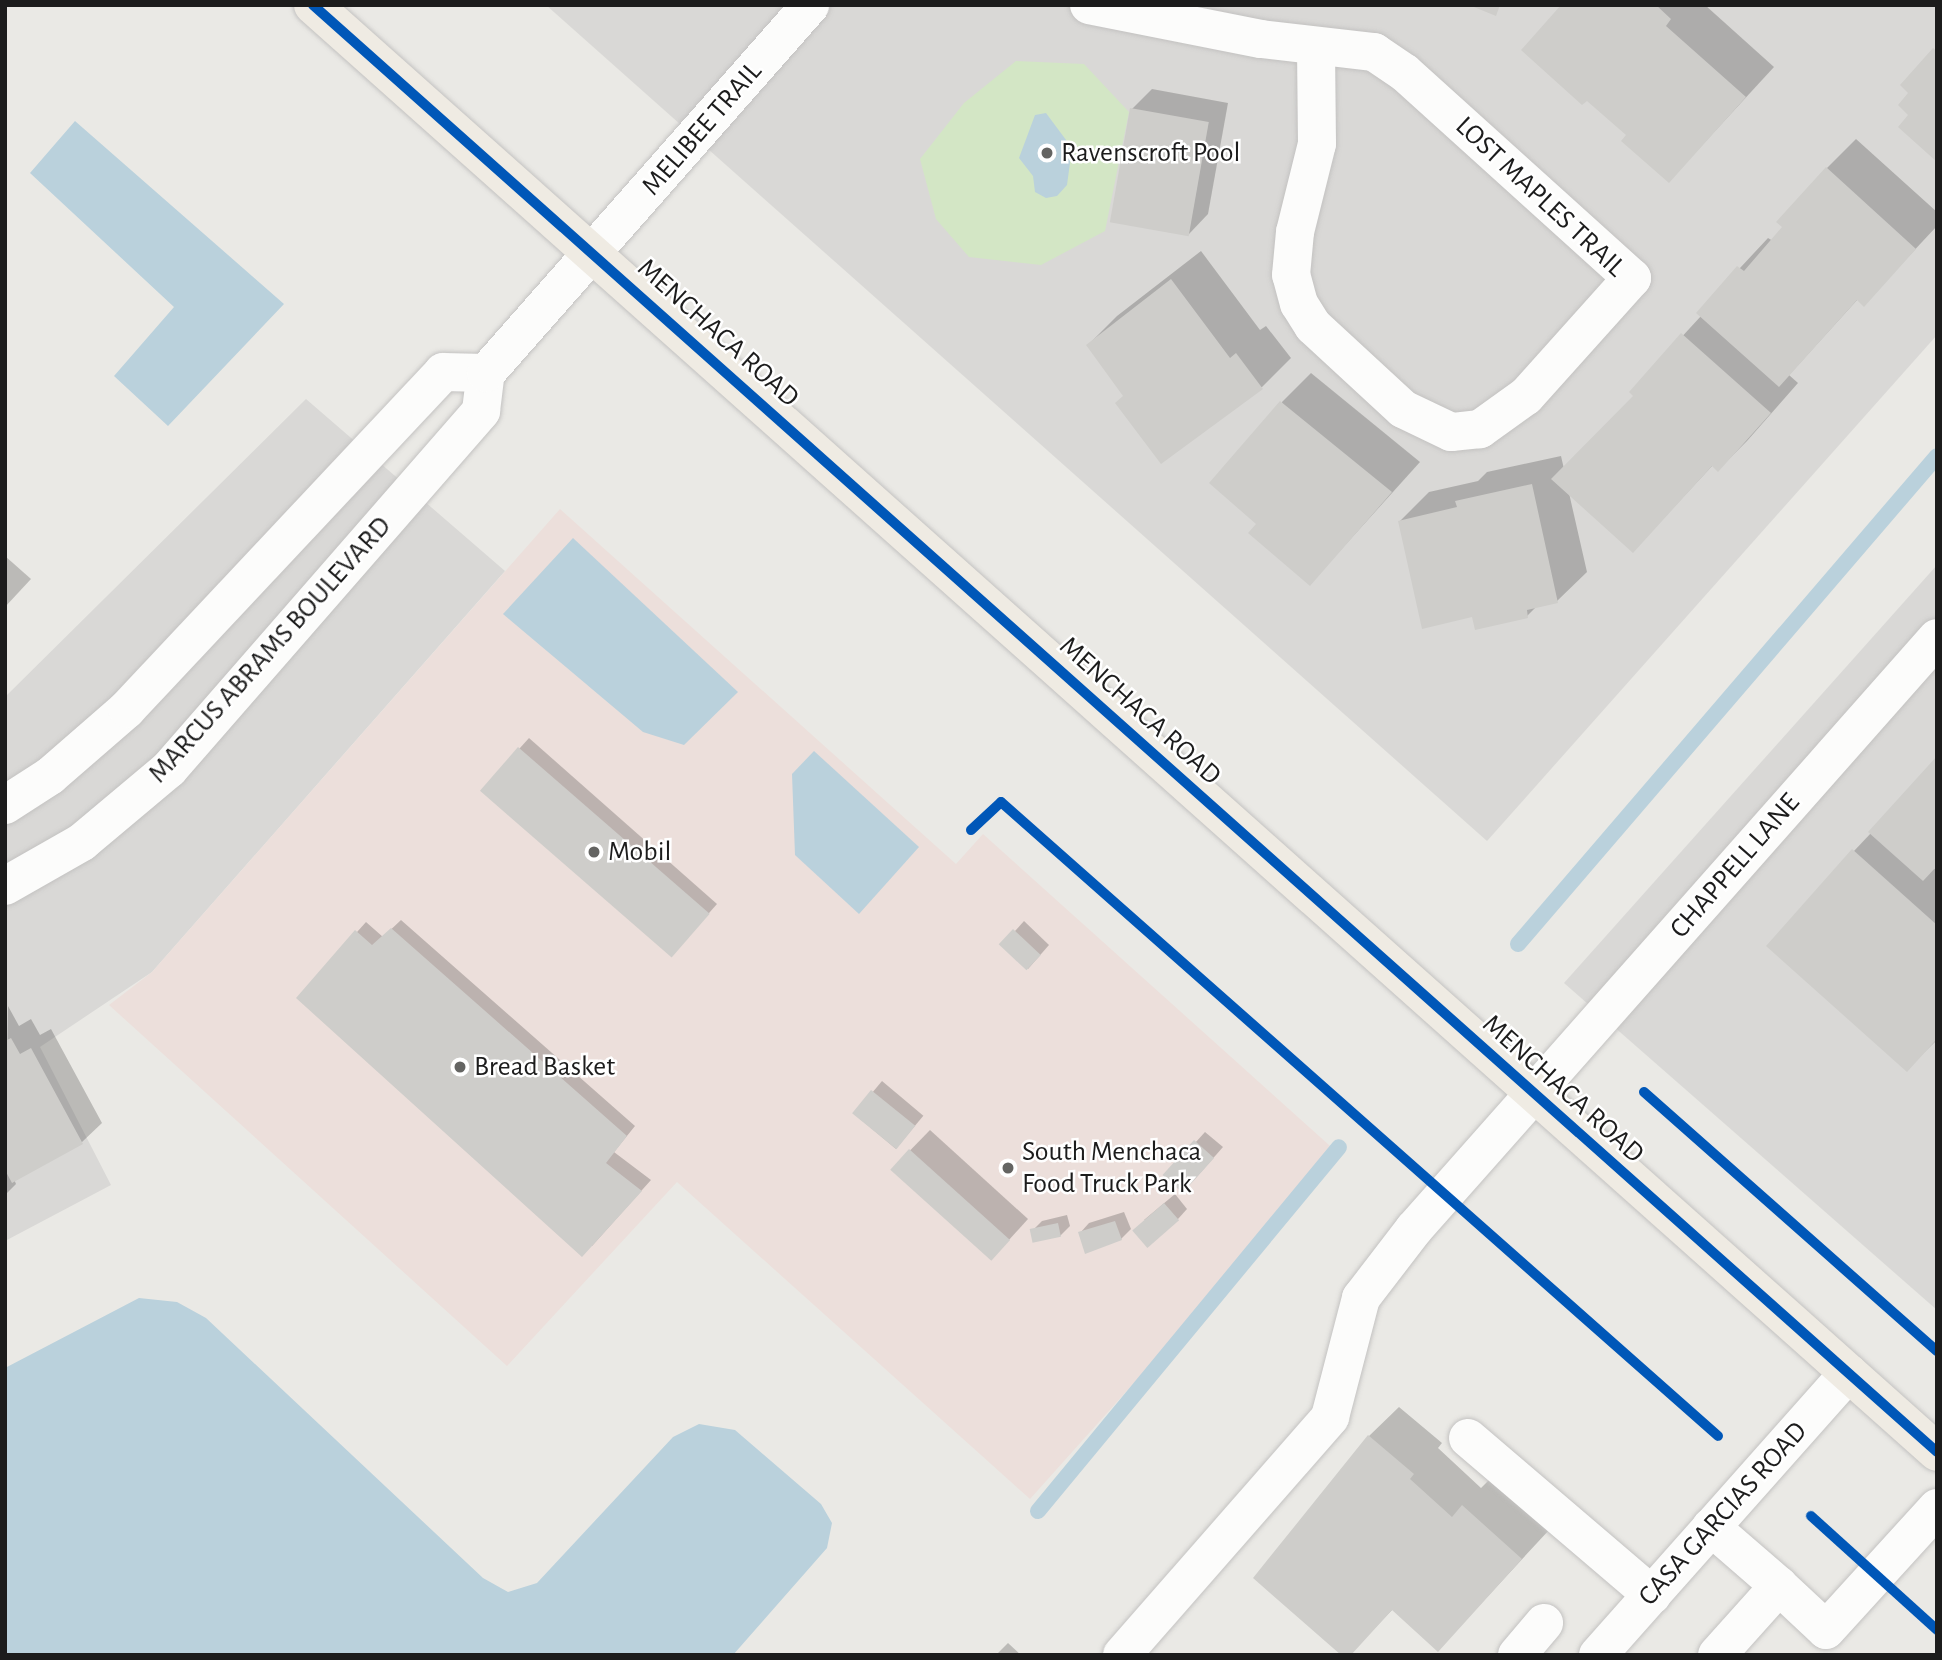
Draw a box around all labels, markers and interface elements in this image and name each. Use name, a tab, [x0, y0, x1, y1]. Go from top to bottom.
street label: MELIBEE TRAIL	[635, 55, 769, 203]
street label: LOST MAPLES TRAIL	[1448, 110, 1632, 284]
place label: Ravenscroft Pool	[1061, 136, 1241, 170]
marker: Ravenscroft Pool	[1039, 145, 1055, 161]
street label: MENCHACA ROAD	[630, 252, 806, 414]
street label: MARCUS ABRAMS BOULEVARD	[141, 510, 399, 790]
street label: MENCHACA ROAD	[1052, 630, 1228, 792]
street label: CHAPPELL LANE	[1663, 787, 1807, 945]
place label: Mobil	[608, 835, 671, 869]
marker: Mobil	[586, 844, 602, 860]
street label: MENCHACA ROAD	[1475, 1008, 1651, 1170]
place label: Bread Basket	[474, 1050, 615, 1084]
marker: Bread Basket	[452, 1059, 468, 1075]
place label: South Menchaca Food Truck Park	[1022, 1135, 1201, 1201]
marker: South Menchaca Food Truck Park	[1000, 1160, 1016, 1176]
street label: CASA GARCIAS ROAD	[1632, 1415, 1814, 1613]

